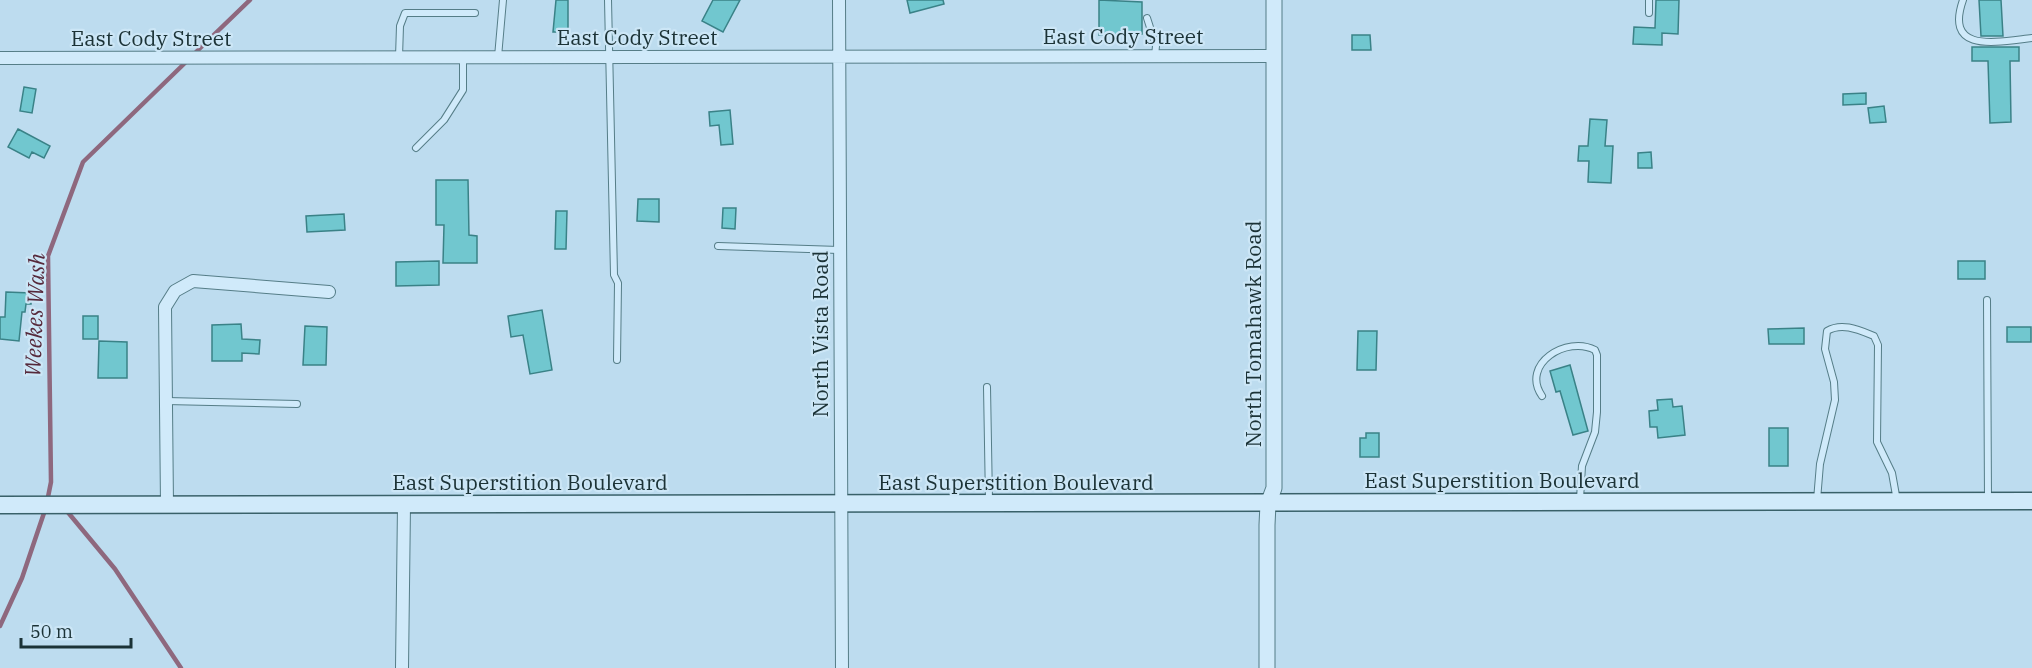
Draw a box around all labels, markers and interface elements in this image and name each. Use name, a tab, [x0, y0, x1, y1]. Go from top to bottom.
street label: East Cody Street	[1043, 22, 1203, 50]
street label: East Cody Street	[557, 23, 717, 51]
street label: East Cody Street	[71, 24, 231, 52]
street label: North Tomahawk Road	[1239, 220, 1267, 448]
street label: North Vista Road	[806, 250, 834, 418]
water label: Weekes Wash	[17, 253, 51, 377]
street label: East Superstition Boulevard	[1364, 466, 1640, 494]
street label: East Superstition Boulevard	[392, 468, 668, 496]
street label: East Superstition Boulevard	[878, 468, 1154, 496]
scale bar	[21, 611, 130, 649]
text: 50 m	[30, 620, 73, 643]

